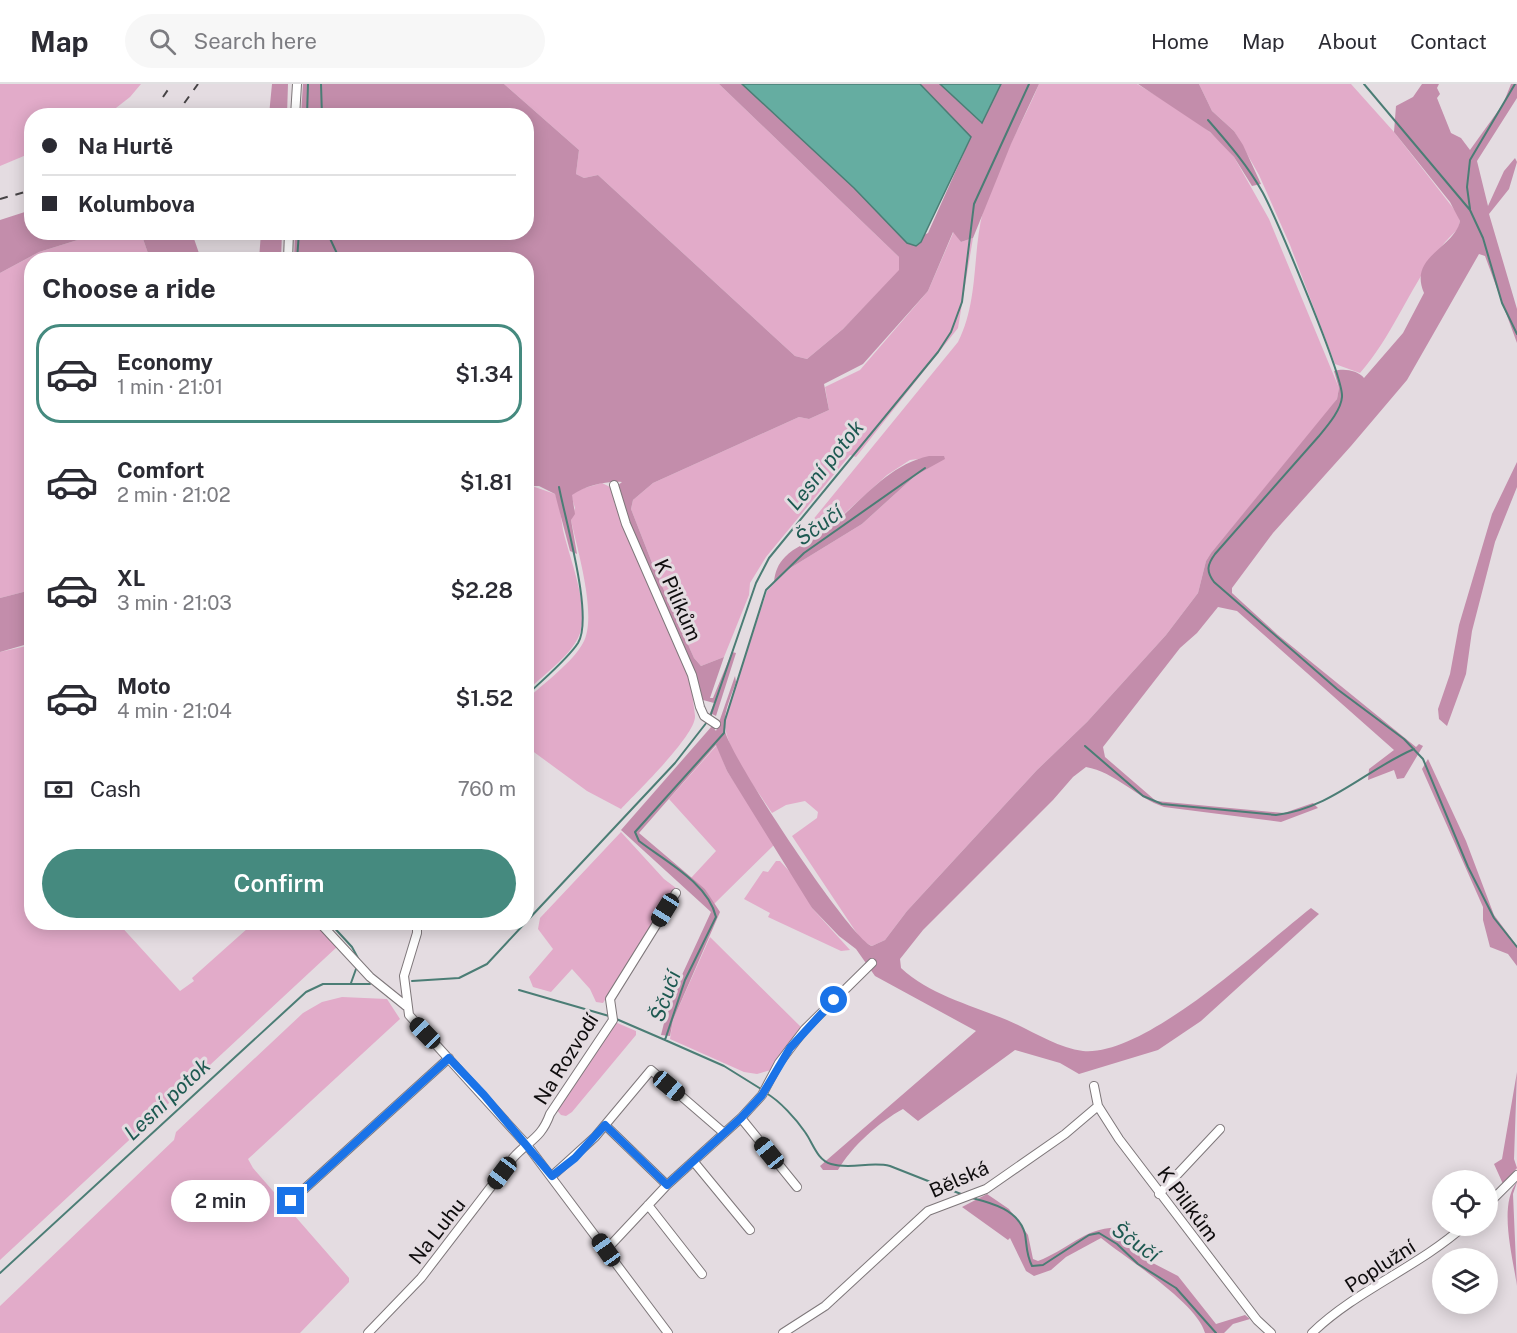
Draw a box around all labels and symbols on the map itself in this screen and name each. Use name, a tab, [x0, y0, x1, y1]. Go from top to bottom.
water label: Lesní potok	[781, 415, 869, 515]
water label: Ščučí	[790, 498, 849, 551]
street label: K Pilíkům	[649, 555, 707, 645]
car	[648, 890, 682, 930]
water label: Ščučí	[644, 965, 686, 1025]
route start	[820, 986, 847, 1013]
street label: Na Rozvodí	[529, 1008, 604, 1109]
car	[406, 1014, 444, 1052]
water label: Lesní potok	[119, 1053, 216, 1145]
car	[649, 1068, 689, 1104]
car	[751, 1133, 787, 1173]
car	[484, 1153, 520, 1193]
street label: Bělská	[925, 1155, 993, 1203]
street label: K Pilíkům	[1152, 1162, 1224, 1246]
callout: 2 min	[171, 1180, 270, 1222]
route end	[277, 1187, 304, 1214]
street label: Na Luhu	[404, 1193, 470, 1269]
water label: Ščučí	[1107, 1217, 1166, 1268]
car	[588, 1230, 624, 1270]
street label: Poplužní	[1340, 1234, 1421, 1298]

